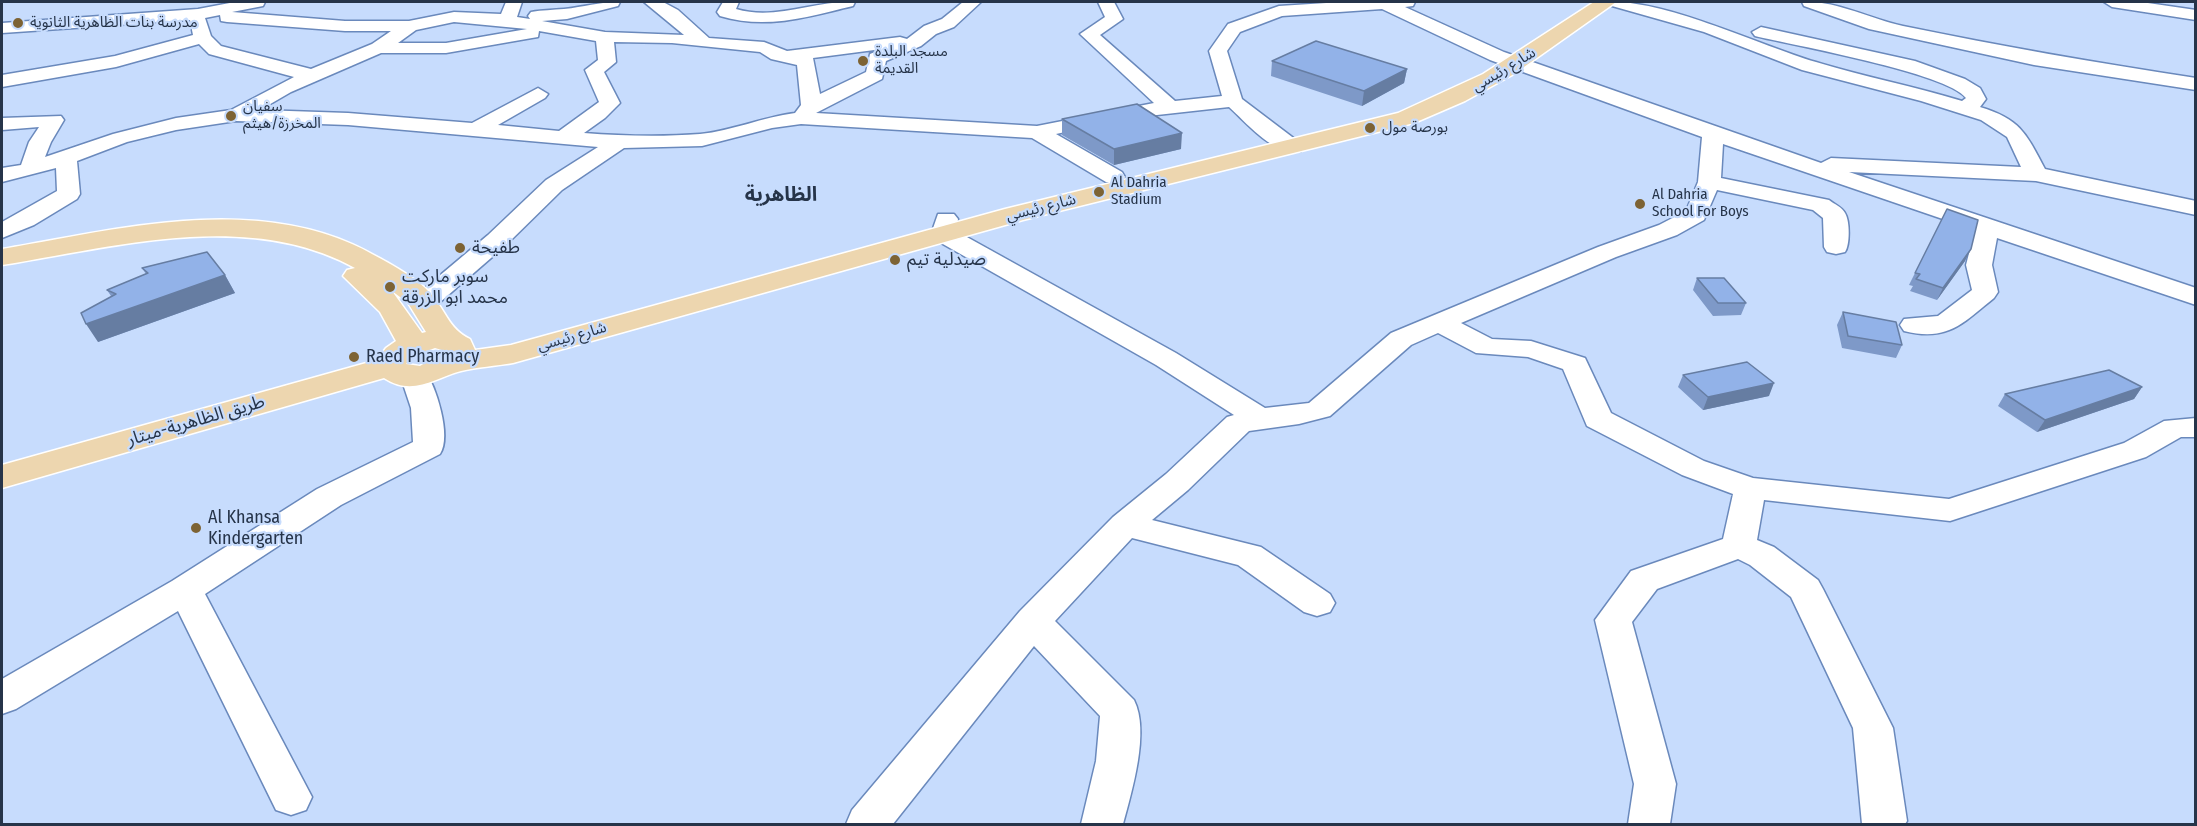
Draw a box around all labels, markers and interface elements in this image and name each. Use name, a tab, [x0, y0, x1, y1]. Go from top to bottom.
place label: مدرسة بنات الظاهرية الثانوية	[30, 14, 198, 32]
marker: مدرسة بنات الظاهرية الثانوية	[11, 16, 25, 30]
place label: مسجد البلدة القديمة	[875, 43, 948, 78]
street label: شارع رئيسي	[1469, 44, 1539, 96]
marker: مسجد البلدة القديمة	[856, 54, 870, 68]
place label: سفيان المخرزة/هيثم	[243, 98, 321, 133]
marker: سفيان المخرزة/هيثم	[224, 109, 238, 123]
place label: بورصة مول	[1382, 119, 1448, 137]
marker: بورصة مول	[1363, 121, 1377, 135]
place label: Al Dahria Stadium	[1111, 174, 1167, 209]
district label: الظاهرية	[745, 183, 817, 207]
marker: Al Dahria Stadium	[1092, 185, 1106, 199]
place label: Al Dahria School For Boys	[1652, 186, 1749, 221]
street label: شارع رئيسي	[1004, 191, 1078, 225]
marker: Al Dahria School For Boys	[1633, 197, 1647, 211]
place label: طفيحة	[472, 237, 520, 259]
marker: طفيحة	[453, 241, 467, 255]
place label: صيدلية تيم	[907, 249, 986, 271]
marker: صيدلية تيم	[888, 253, 902, 267]
place label: سوبر ماركت محمد ابو الزرقة	[402, 266, 508, 308]
marker: سوبر ماركت محمد ابو الزرقة	[383, 280, 397, 294]
street label: شارع رئيسي	[535, 319, 609, 355]
place label: Raed Pharmacy	[366, 346, 479, 368]
marker: Raed Pharmacy	[347, 350, 361, 364]
street label: طريق الظاهرية-ميتار	[125, 391, 267, 451]
place label: Al Khansa Kindergarten	[208, 507, 303, 550]
marker: Al Khansa Kindergarten	[189, 521, 203, 535]

